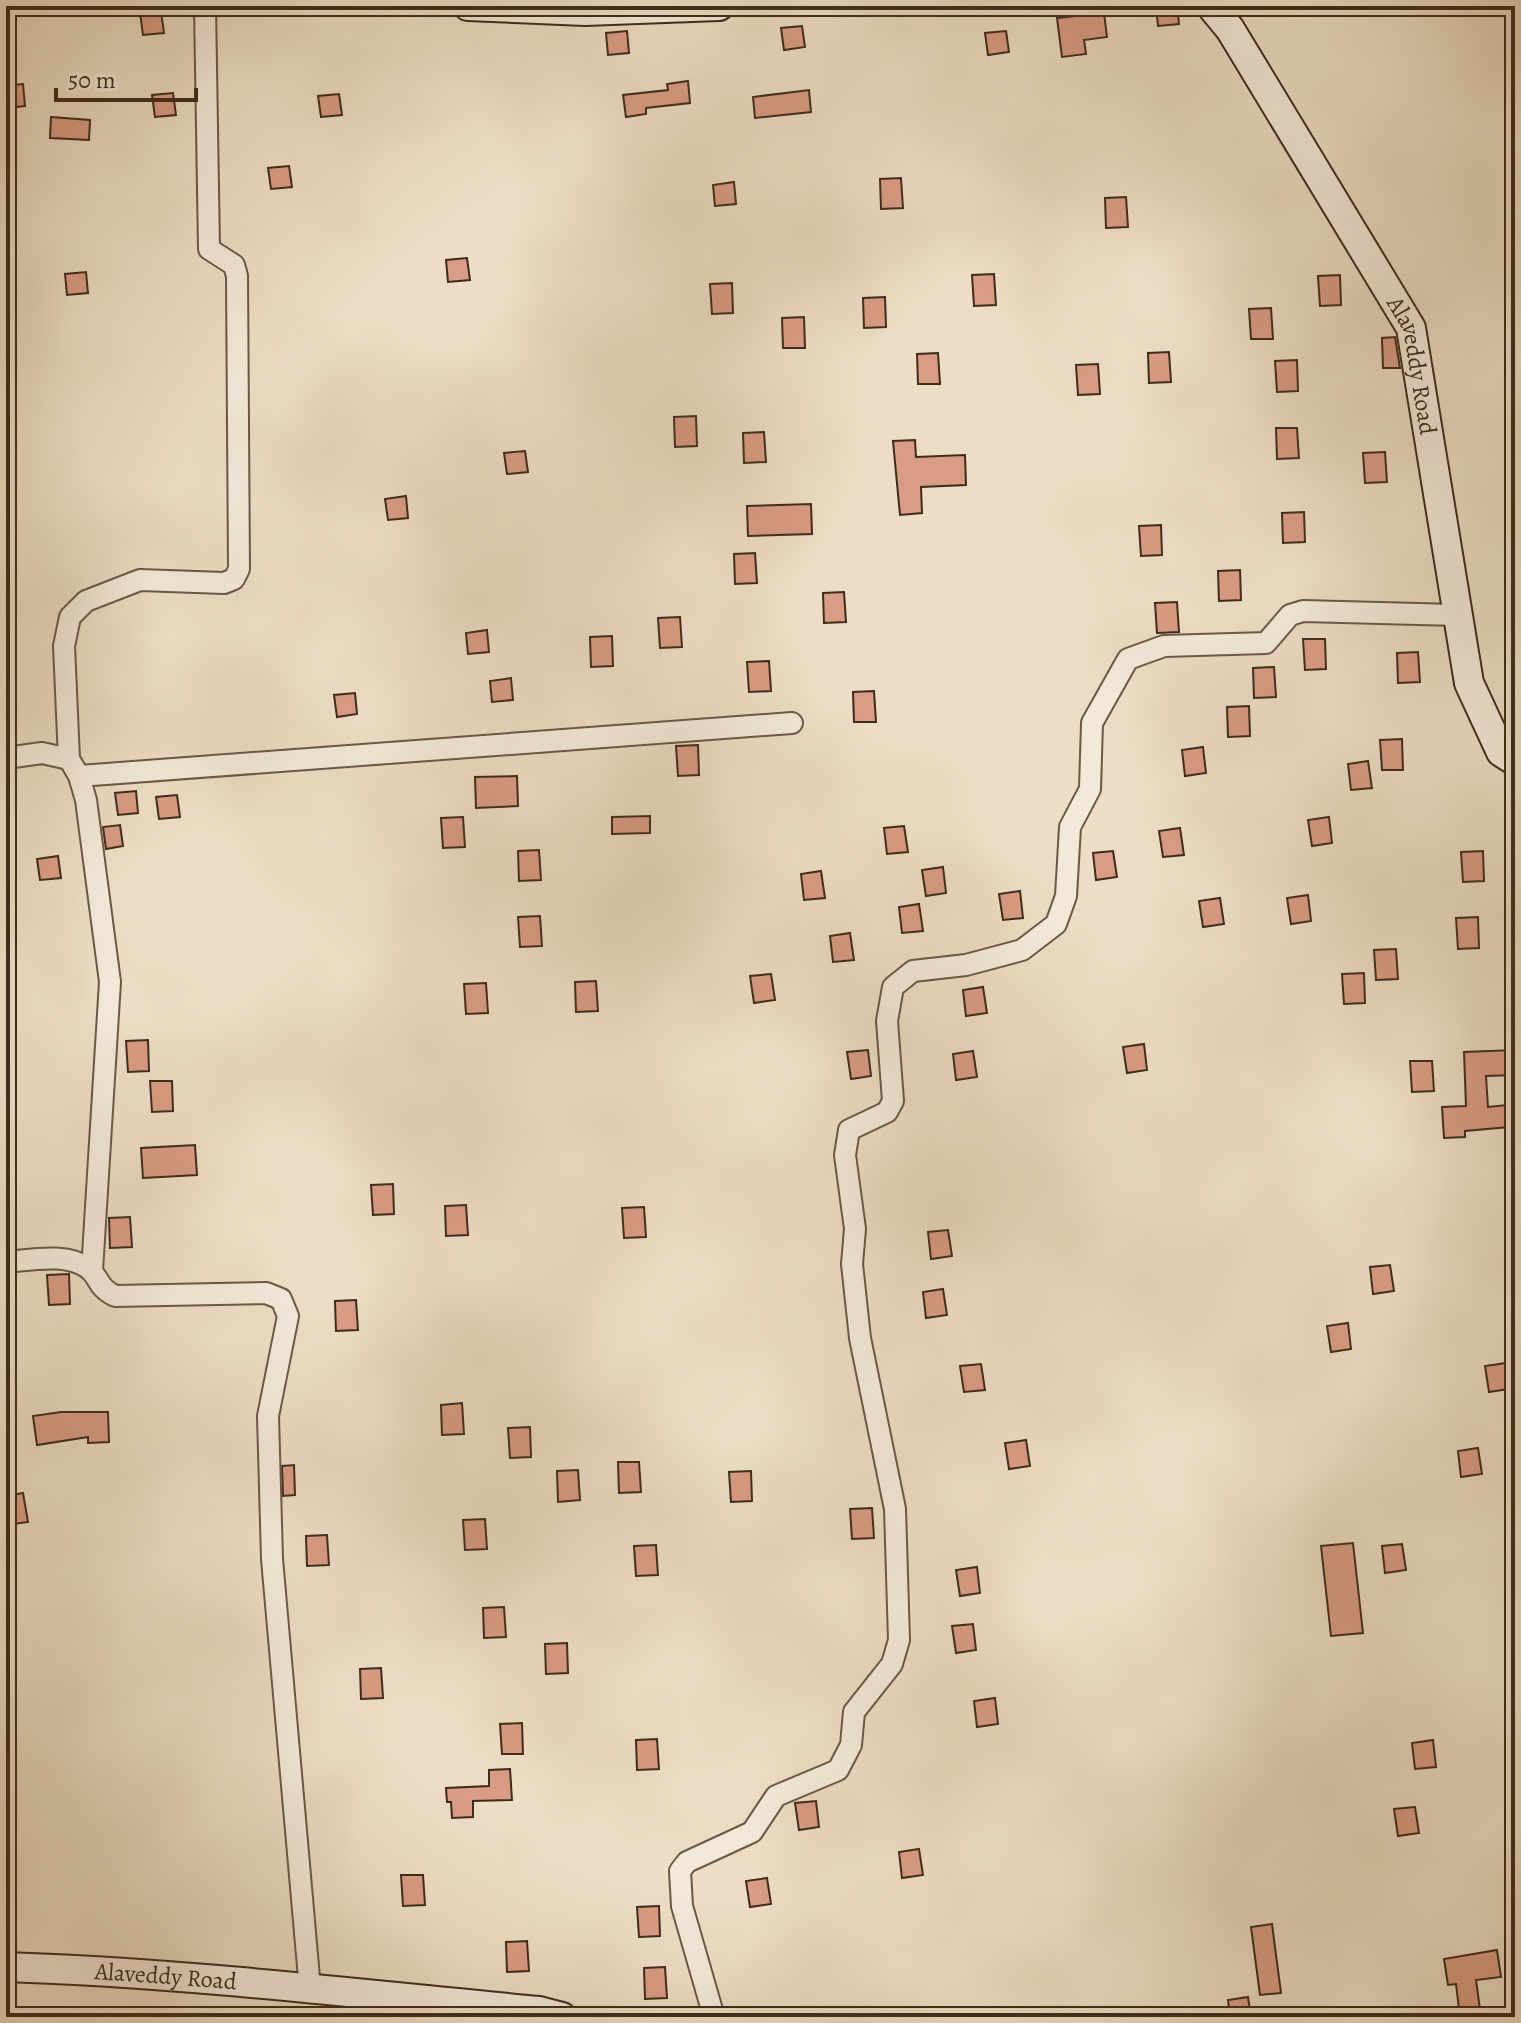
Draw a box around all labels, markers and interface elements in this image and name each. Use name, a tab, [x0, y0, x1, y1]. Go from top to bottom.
scale bar	[56, 52, 196, 102]
text: 50 m	[68, 64, 116, 96]
street label: Alaveddy Road	[1379, 289, 1444, 437]
street label: Alaveddy Road	[93, 1955, 238, 1998]

